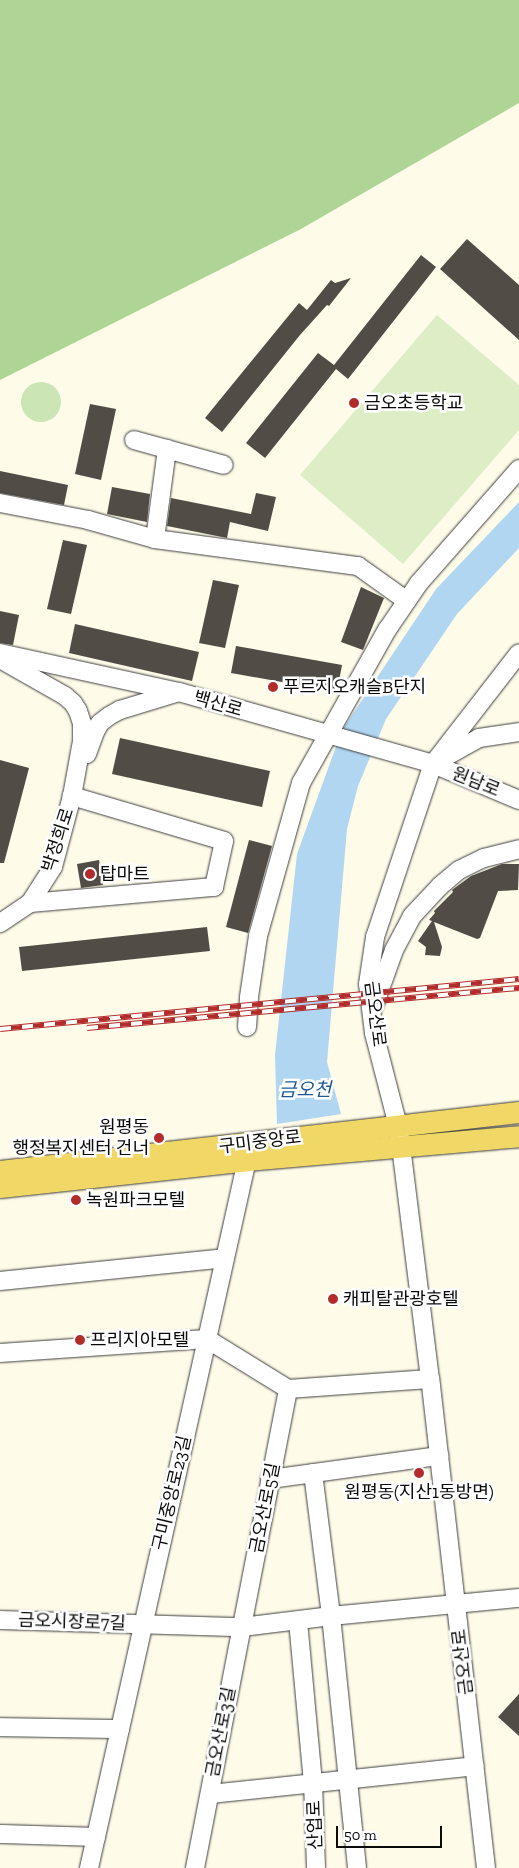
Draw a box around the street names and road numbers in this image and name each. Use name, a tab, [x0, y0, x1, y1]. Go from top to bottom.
street label: 백산로	[191, 687, 245, 721]
street label: 원남로	[449, 763, 503, 801]
street label: 박정희로	[37, 805, 79, 875]
street label: 금오산로	[360, 980, 390, 1048]
street label: 구미중앙로	[218, 1126, 302, 1158]
street label: 구미중앙로23길	[148, 1433, 196, 1553]
street label: 금오산로5길	[246, 1461, 284, 1555]
street label: 금오시장로7길	[18, 1609, 126, 1635]
street label: 금오산로	[448, 1628, 478, 1696]
street label: 금오산로3길	[202, 1685, 240, 1779]
street label: 산업로	[303, 1800, 327, 1850]

